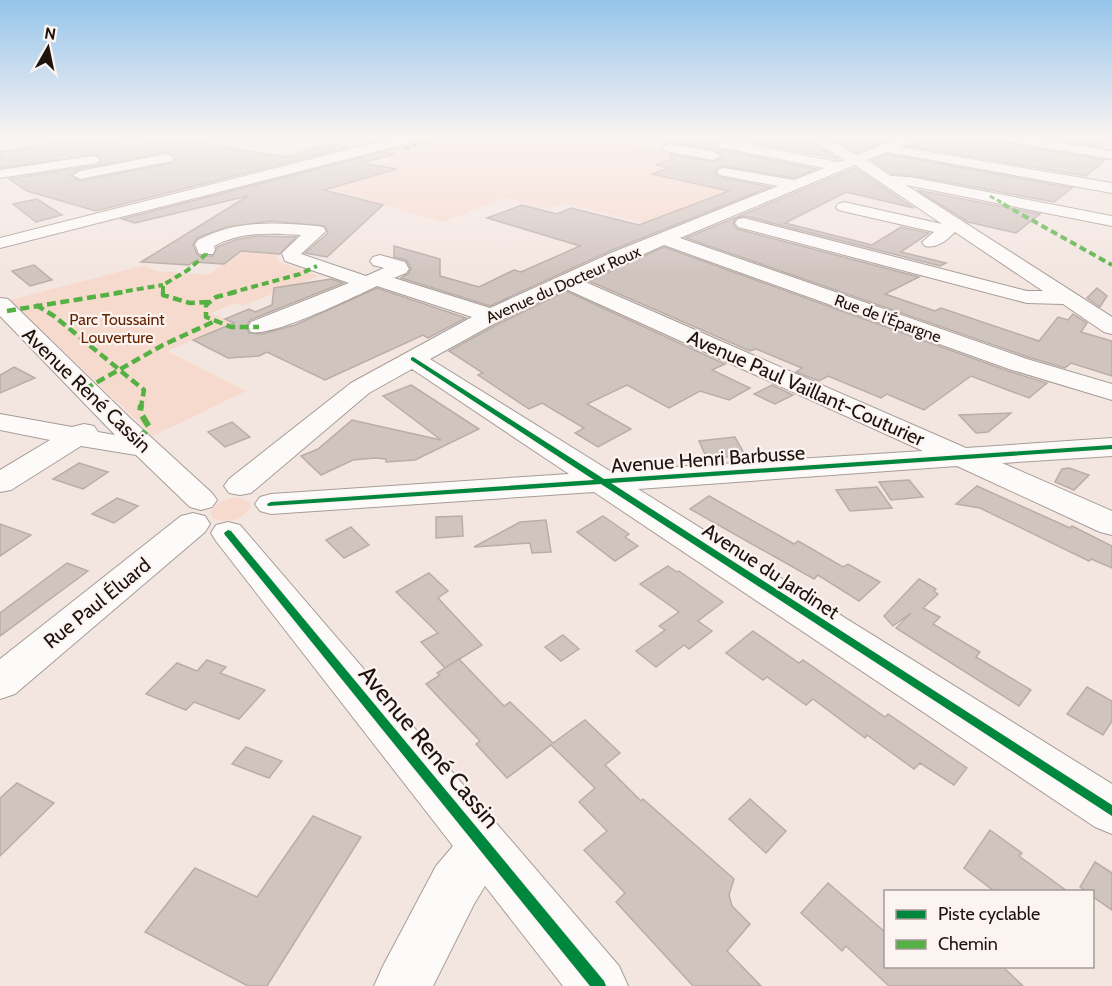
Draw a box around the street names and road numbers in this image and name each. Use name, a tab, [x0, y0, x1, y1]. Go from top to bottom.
street label: Avenue du Docteur Roux	[483, 242, 644, 327]
street label: Rue de l'Épargne	[832, 290, 944, 347]
street label: Avenue René Cassin	[18, 322, 156, 458]
street label: Avenue Paul Vaillant-Couturier	[684, 325, 929, 451]
street label: Avenue Henri Barbusse	[610, 440, 806, 478]
street label: Avenue du Jardinet	[698, 518, 844, 624]
street label: Rue Paul Éluard	[39, 553, 155, 653]
street label: Avenue René Cassin	[353, 659, 506, 834]

